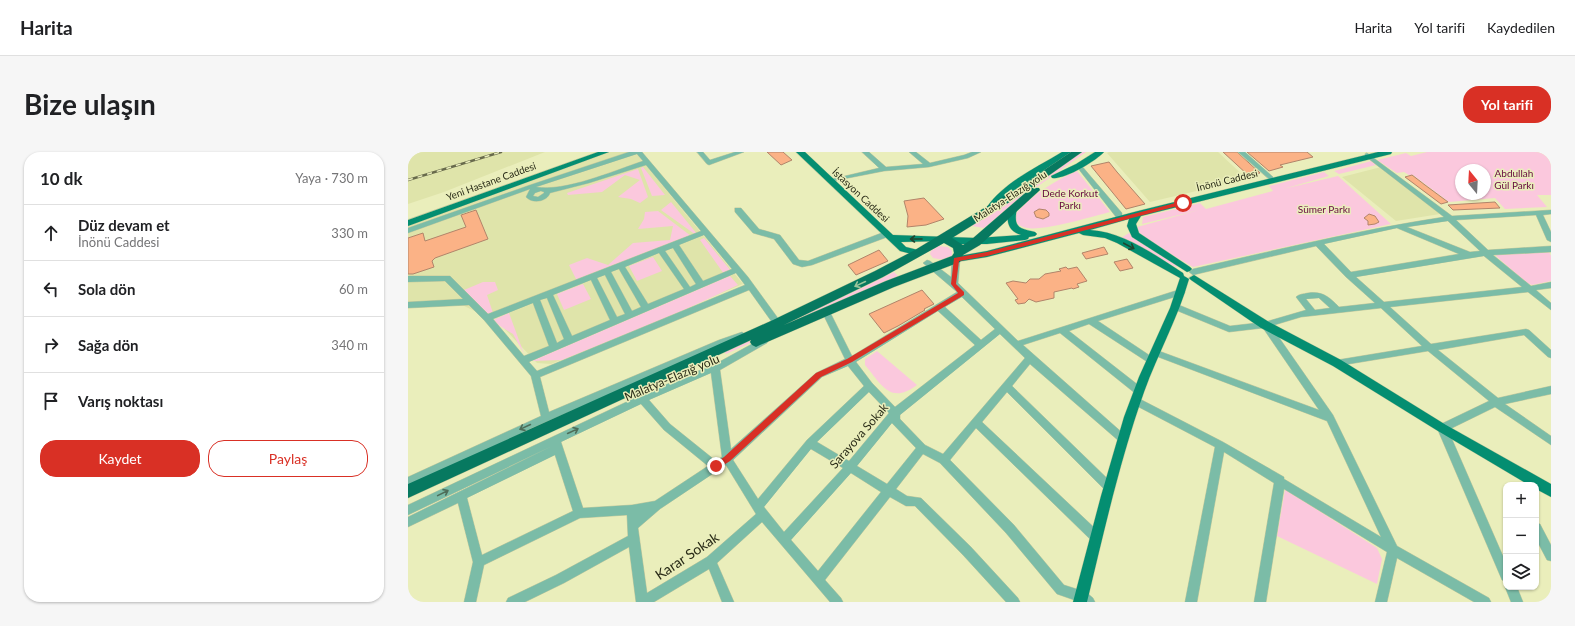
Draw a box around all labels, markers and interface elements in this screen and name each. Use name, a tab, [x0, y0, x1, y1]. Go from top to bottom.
text: Harita	[20, 16, 73, 39]
text: Harita	[1354, 19, 1392, 36]
text: Yol tarifi	[1414, 19, 1465, 36]
text: Kaydedilen	[1487, 19, 1555, 36]
button: Yol tarifi	[1463, 86, 1551, 123]
text: Bize ulaşın	[24, 87, 156, 121]
street label: Yeni Hastane Caddesi	[445, 159, 537, 203]
north arrow	[1455, 164, 1491, 200]
street label: İstasyon Caddesi	[830, 166, 892, 224]
street label: İnönü Caddesi	[1195, 167, 1259, 193]
park label: Abdullah Gül Parkı	[1494, 167, 1534, 191]
text: 10 dk	[40, 168, 83, 189]
street label: Malatya-Elazığ yolu	[971, 168, 1049, 224]
text: Yaya · 730 m	[295, 170, 368, 186]
park label: Dede Korkut Parkı	[1042, 187, 1098, 211]
route start	[1174, 194, 1192, 212]
park label: Sümer Parkı	[1298, 203, 1350, 215]
text: Düz devam et	[78, 216, 170, 234]
icon: ahead	[40, 222, 62, 244]
text: 330 m	[331, 225, 368, 241]
text: İnönü Caddesi	[78, 234, 159, 250]
one-way arrow	[910, 235, 923, 243]
one-way arrow	[1123, 243, 1135, 250]
icon: left	[40, 278, 62, 300]
text: Sola dön	[78, 280, 135, 298]
text: 60 m	[339, 281, 368, 297]
one-way arrow	[854, 281, 866, 288]
icon: right	[40, 334, 62, 356]
text: Sağa dön	[78, 336, 139, 354]
text: 340 m	[331, 337, 368, 353]
street label: Malatya-Elazığ yolu	[622, 351, 722, 404]
icon: arrive	[40, 390, 62, 412]
text: Varış noktası	[78, 392, 163, 410]
street label: Sarayova Sokak	[826, 399, 892, 471]
one-way arrow	[520, 424, 532, 431]
one-way arrow	[567, 427, 579, 434]
button: Kaydet	[40, 440, 200, 477]
button: Paylaş	[208, 440, 368, 477]
route end	[707, 457, 725, 475]
map controls	[1503, 482, 1539, 590]
button: +	[1503, 482, 1539, 518]
one-way arrow	[437, 489, 449, 496]
button: −	[1503, 518, 1539, 554]
street label: Karar Sokak	[652, 528, 723, 583]
button: layers	[1503, 554, 1539, 590]

